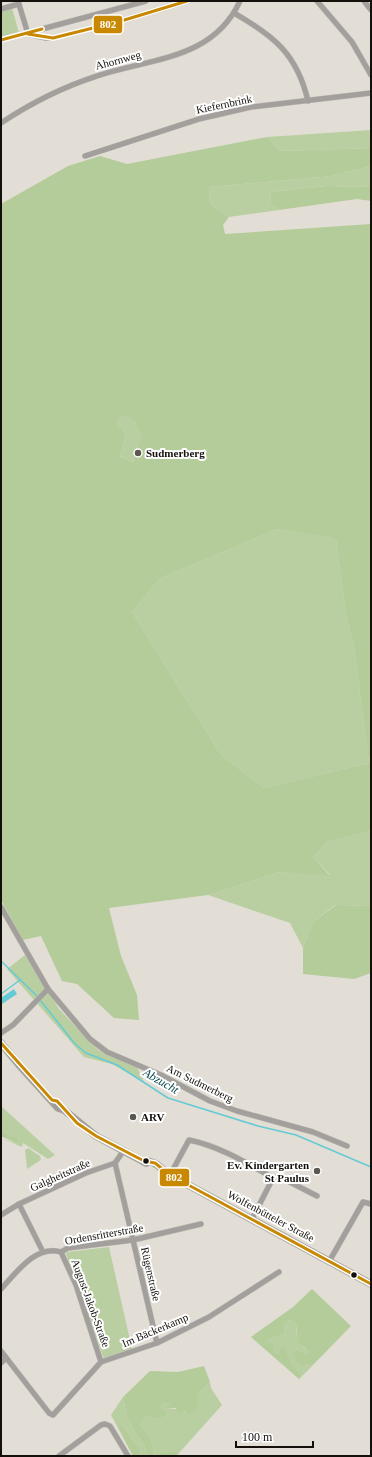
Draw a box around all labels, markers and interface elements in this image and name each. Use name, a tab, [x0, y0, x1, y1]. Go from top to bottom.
line badge: 802	[93, 15, 123, 34]
text: 802	[100, 18, 117, 30]
street label: Ahornweg	[94, 48, 142, 72]
street label: Kiefernbrink	[195, 92, 254, 116]
place label: Sudmerberg	[146, 447, 205, 459]
marker: Sudmerberg	[133, 448, 143, 458]
street label: Am Sudmerberg	[165, 1062, 236, 1105]
water label: Abzucht	[140, 1065, 182, 1097]
place label: ARV	[141, 1111, 165, 1123]
marker: ARV	[128, 1112, 138, 1122]
street label: Galgheitstraße	[28, 1156, 92, 1194]
unlabelled marker	[141, 1156, 151, 1166]
place label: Ev. Kindergarten St Paulus	[227, 1159, 310, 1184]
marker: Ev. Kindergarten St Paulus	[312, 1166, 322, 1176]
line badge: 802	[159, 1168, 190, 1187]
text: 802	[166, 1171, 183, 1183]
street label: Wolfenbütteler Straße	[226, 1188, 317, 1244]
street label: Ordensritterstraße	[64, 1221, 144, 1247]
street label: Rügenstraße	[139, 1246, 163, 1302]
street label: August-Jakob-Straße	[69, 1257, 113, 1349]
unlabelled marker	[349, 1270, 359, 1280]
street label: Im Bäckerkamp	[120, 1310, 190, 1349]
scale bar	[236, 1423, 313, 1449]
text: 100 m	[242, 1430, 273, 1444]

